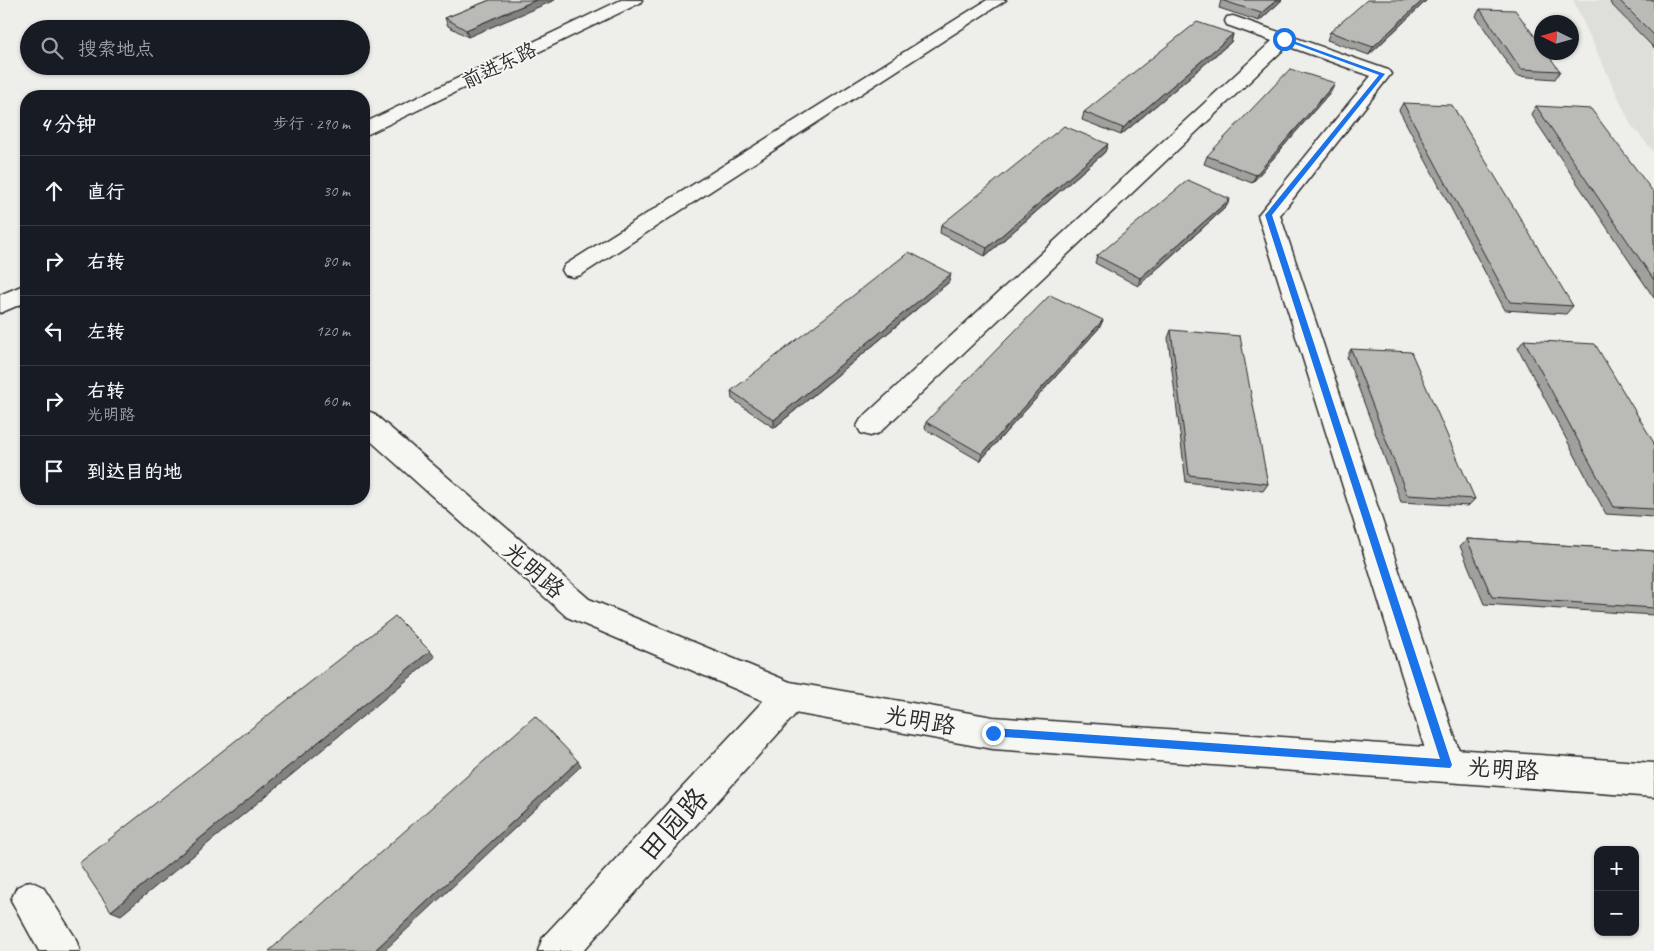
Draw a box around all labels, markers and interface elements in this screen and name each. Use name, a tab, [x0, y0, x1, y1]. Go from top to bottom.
north arrow	[1534, 15, 1579, 60]
search box	[20, 20, 370, 75]
route start	[1273, 28, 1296, 51]
icon: search	[38, 34, 66, 62]
street label: 前进东路	[458, 36, 542, 94]
text: 搜索地点	[78, 37, 154, 61]
text: 4 分钟	[40, 111, 97, 137]
text: 步行 · 290 m	[273, 114, 350, 134]
icon: ahead	[40, 177, 68, 205]
text: 直行	[87, 180, 125, 204]
text: 30 m	[323, 181, 350, 201]
icon: right	[40, 247, 68, 275]
text: 右转	[87, 250, 125, 274]
text: 80 m	[323, 251, 350, 271]
icon: left	[40, 317, 68, 345]
text: 左转	[87, 320, 125, 344]
text: 120 m	[316, 321, 350, 341]
text: 右转	[87, 379, 125, 403]
icon: right	[40, 387, 68, 415]
text: 60 m	[323, 391, 350, 411]
text: 光明路	[87, 405, 135, 425]
icon: arrive	[40, 457, 68, 485]
text: 到达目的地	[87, 460, 182, 484]
street label: 光明路	[497, 535, 571, 605]
street label: 光明路	[882, 699, 958, 741]
route end	[982, 722, 1005, 745]
street label: 光明路	[1466, 752, 1540, 786]
street label: 田园路	[631, 780, 716, 869]
map controls	[1594, 846, 1639, 936]
button: +	[1594, 846, 1639, 891]
button: −	[1594, 891, 1639, 936]

